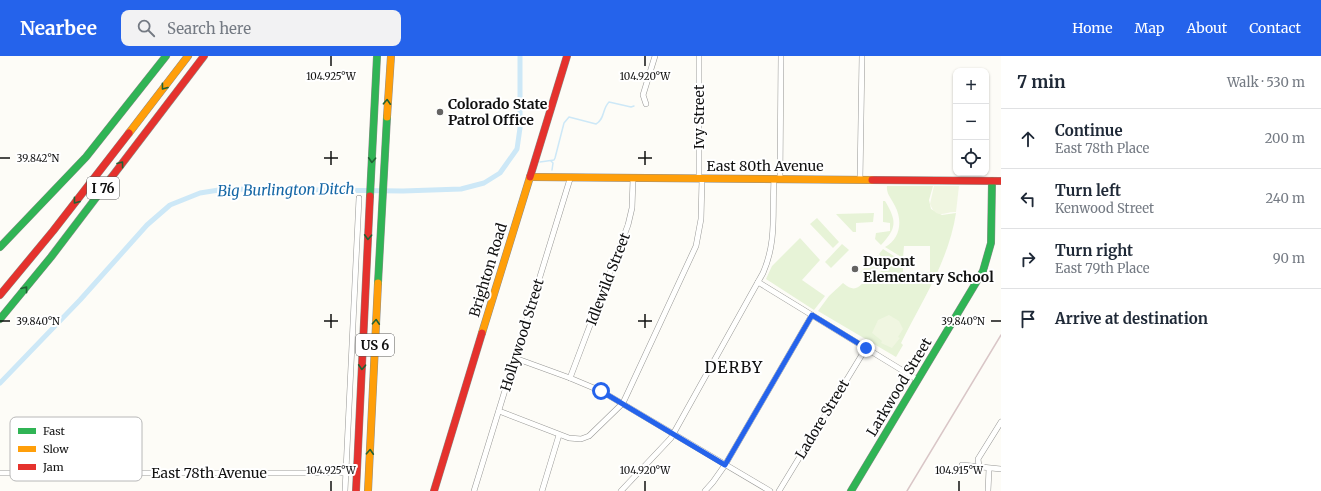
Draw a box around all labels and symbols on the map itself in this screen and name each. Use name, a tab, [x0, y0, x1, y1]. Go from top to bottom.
text: 104.925°W	[306, 70, 357, 83]
text: 104.920°W	[620, 70, 671, 83]
one-way arrow	[161, 83, 169, 90]
street label: Ivy Street	[690, 84, 708, 149]
place label: Colorado State Patrol Office	[448, 95, 548, 129]
one-way arrow	[383, 99, 391, 105]
marker: Colorado State Patrol Office	[435, 107, 445, 117]
text: 39.842°N	[17, 152, 60, 165]
one-way arrow	[368, 157, 376, 163]
street label: East 80th Avenue	[707, 157, 824, 175]
one-way arrow	[117, 161, 124, 168]
road number: I 76	[87, 177, 119, 199]
water label: Big Burlington Ditch	[217, 179, 355, 200]
one-way arrow	[74, 197, 81, 204]
street label: Brighton Road	[465, 220, 511, 319]
street label: Idlewild Street	[582, 230, 634, 328]
one-way arrow	[364, 234, 372, 240]
place label: Dupont Elementary School	[863, 252, 994, 286]
marker: Dupont Elementary School	[850, 264, 860, 274]
street label: Hollywood Street	[496, 276, 548, 393]
one-way arrow	[21, 287, 28, 294]
text: 39.840°N	[16, 315, 60, 328]
text: 39.840°N	[941, 315, 985, 328]
one-way arrow	[372, 319, 380, 325]
road number: US 6	[356, 334, 394, 356]
street label: Larkwood Street	[862, 334, 936, 440]
route end	[857, 339, 875, 357]
district label: DERBY	[705, 357, 763, 377]
one-way arrow	[358, 364, 366, 370]
street label: Ladore Street	[791, 375, 853, 462]
route start	[592, 382, 610, 400]
legend	[10, 417, 142, 481]
text: Fast	[43, 424, 66, 438]
text: Slow	[43, 442, 69, 456]
one-way arrow	[365, 449, 374, 455]
text: Jam	[42, 460, 64, 474]
street label: East 78th Avenue	[151, 464, 267, 482]
text: 104.925°W	[306, 464, 357, 477]
text: 104.920°W	[620, 464, 671, 477]
text: 104.915°W	[935, 464, 984, 477]

